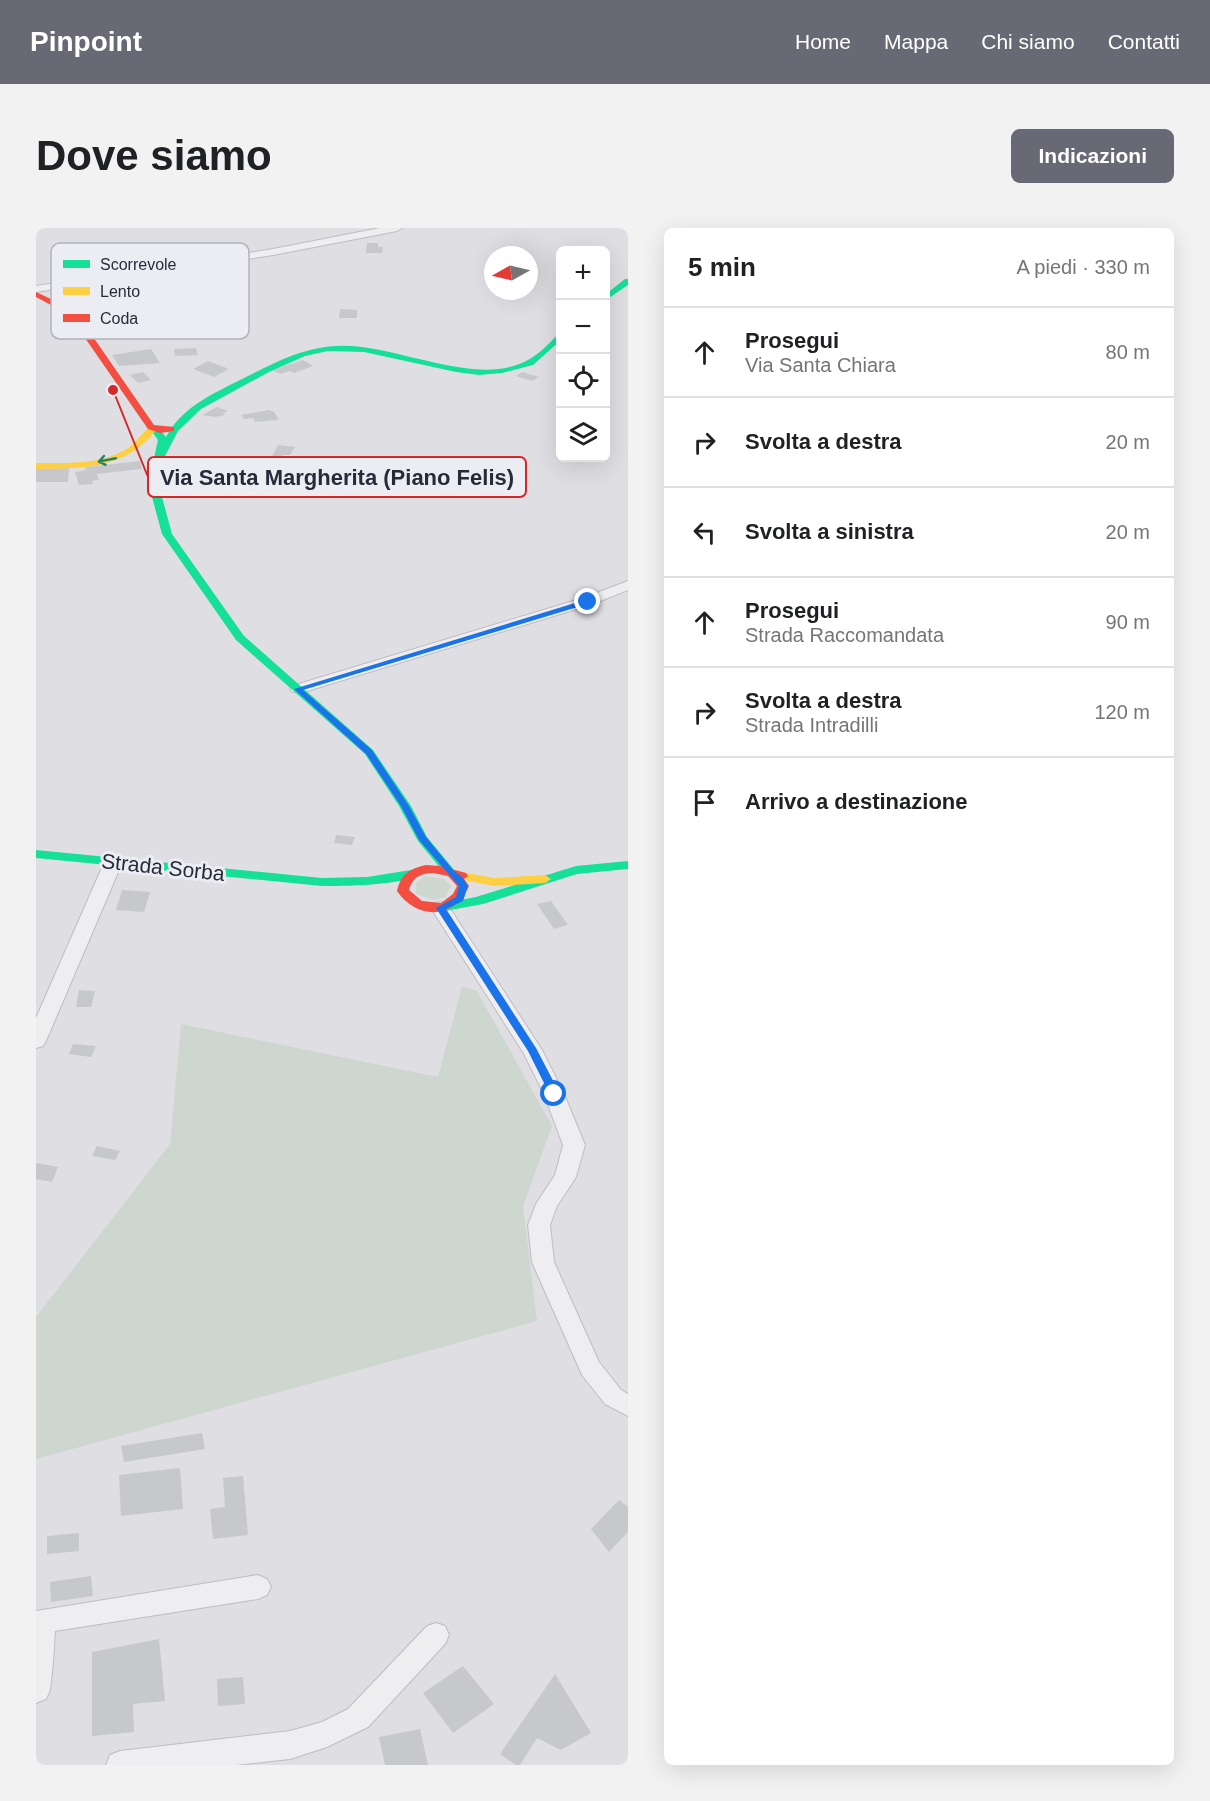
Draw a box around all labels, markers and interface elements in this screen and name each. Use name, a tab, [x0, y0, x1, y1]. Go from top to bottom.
text: Pinpoint	[30, 26, 142, 57]
text: Home	[795, 30, 851, 53]
text: Mappa	[884, 30, 948, 53]
text: Chi siamo	[981, 30, 1075, 53]
text: Contatti	[1108, 30, 1180, 53]
button: Indicazioni	[1011, 129, 1174, 183]
text: Dove siamo	[36, 132, 272, 179]
legend	[51, 243, 249, 339]
north arrow	[484, 246, 538, 300]
map controls	[556, 246, 610, 462]
button: +	[556, 246, 610, 300]
text: 5 min	[688, 252, 756, 282]
text: Scorrevole	[100, 256, 177, 273]
text: A piedi · 330 m	[1017, 256, 1150, 278]
text: Lento	[100, 283, 140, 300]
button: −	[556, 300, 610, 354]
text: Coda	[100, 310, 138, 327]
text: Prosegui	[745, 328, 839, 353]
icon: ahead	[688, 336, 721, 369]
text: 80 m	[1106, 341, 1150, 363]
button: locate	[556, 354, 610, 408]
text: Via Santa Chiara	[745, 354, 896, 376]
button: layers	[556, 408, 610, 462]
icon: right	[688, 426, 721, 459]
text: Svolta a destra	[745, 429, 902, 454]
text: 20 m	[1106, 431, 1150, 453]
one-way arrow	[98, 455, 118, 466]
callout: Via Santa Margherita (Piano Felis)	[148, 457, 526, 497]
text: Via Santa Margherita (Piano Felis)	[160, 465, 514, 490]
icon: left	[688, 516, 721, 549]
text: Svolta a sinistra	[745, 519, 914, 544]
text: 20 m	[1106, 521, 1150, 543]
route end	[574, 588, 600, 614]
text: Prosegui	[745, 598, 839, 623]
icon: ahead	[688, 606, 721, 639]
text: 90 m	[1106, 611, 1150, 633]
text: Strada Raccomandata	[745, 624, 944, 646]
text: Svolta a destra	[745, 688, 902, 713]
icon: right	[688, 696, 721, 729]
text: 120 m	[1094, 701, 1150, 723]
text: Strada Intradilli	[745, 714, 878, 736]
icon: arrive	[688, 786, 721, 819]
text: Arrivo a destinazione	[745, 789, 968, 814]
street label: Strada Sorba	[100, 849, 226, 885]
route start	[540, 1080, 566, 1106]

